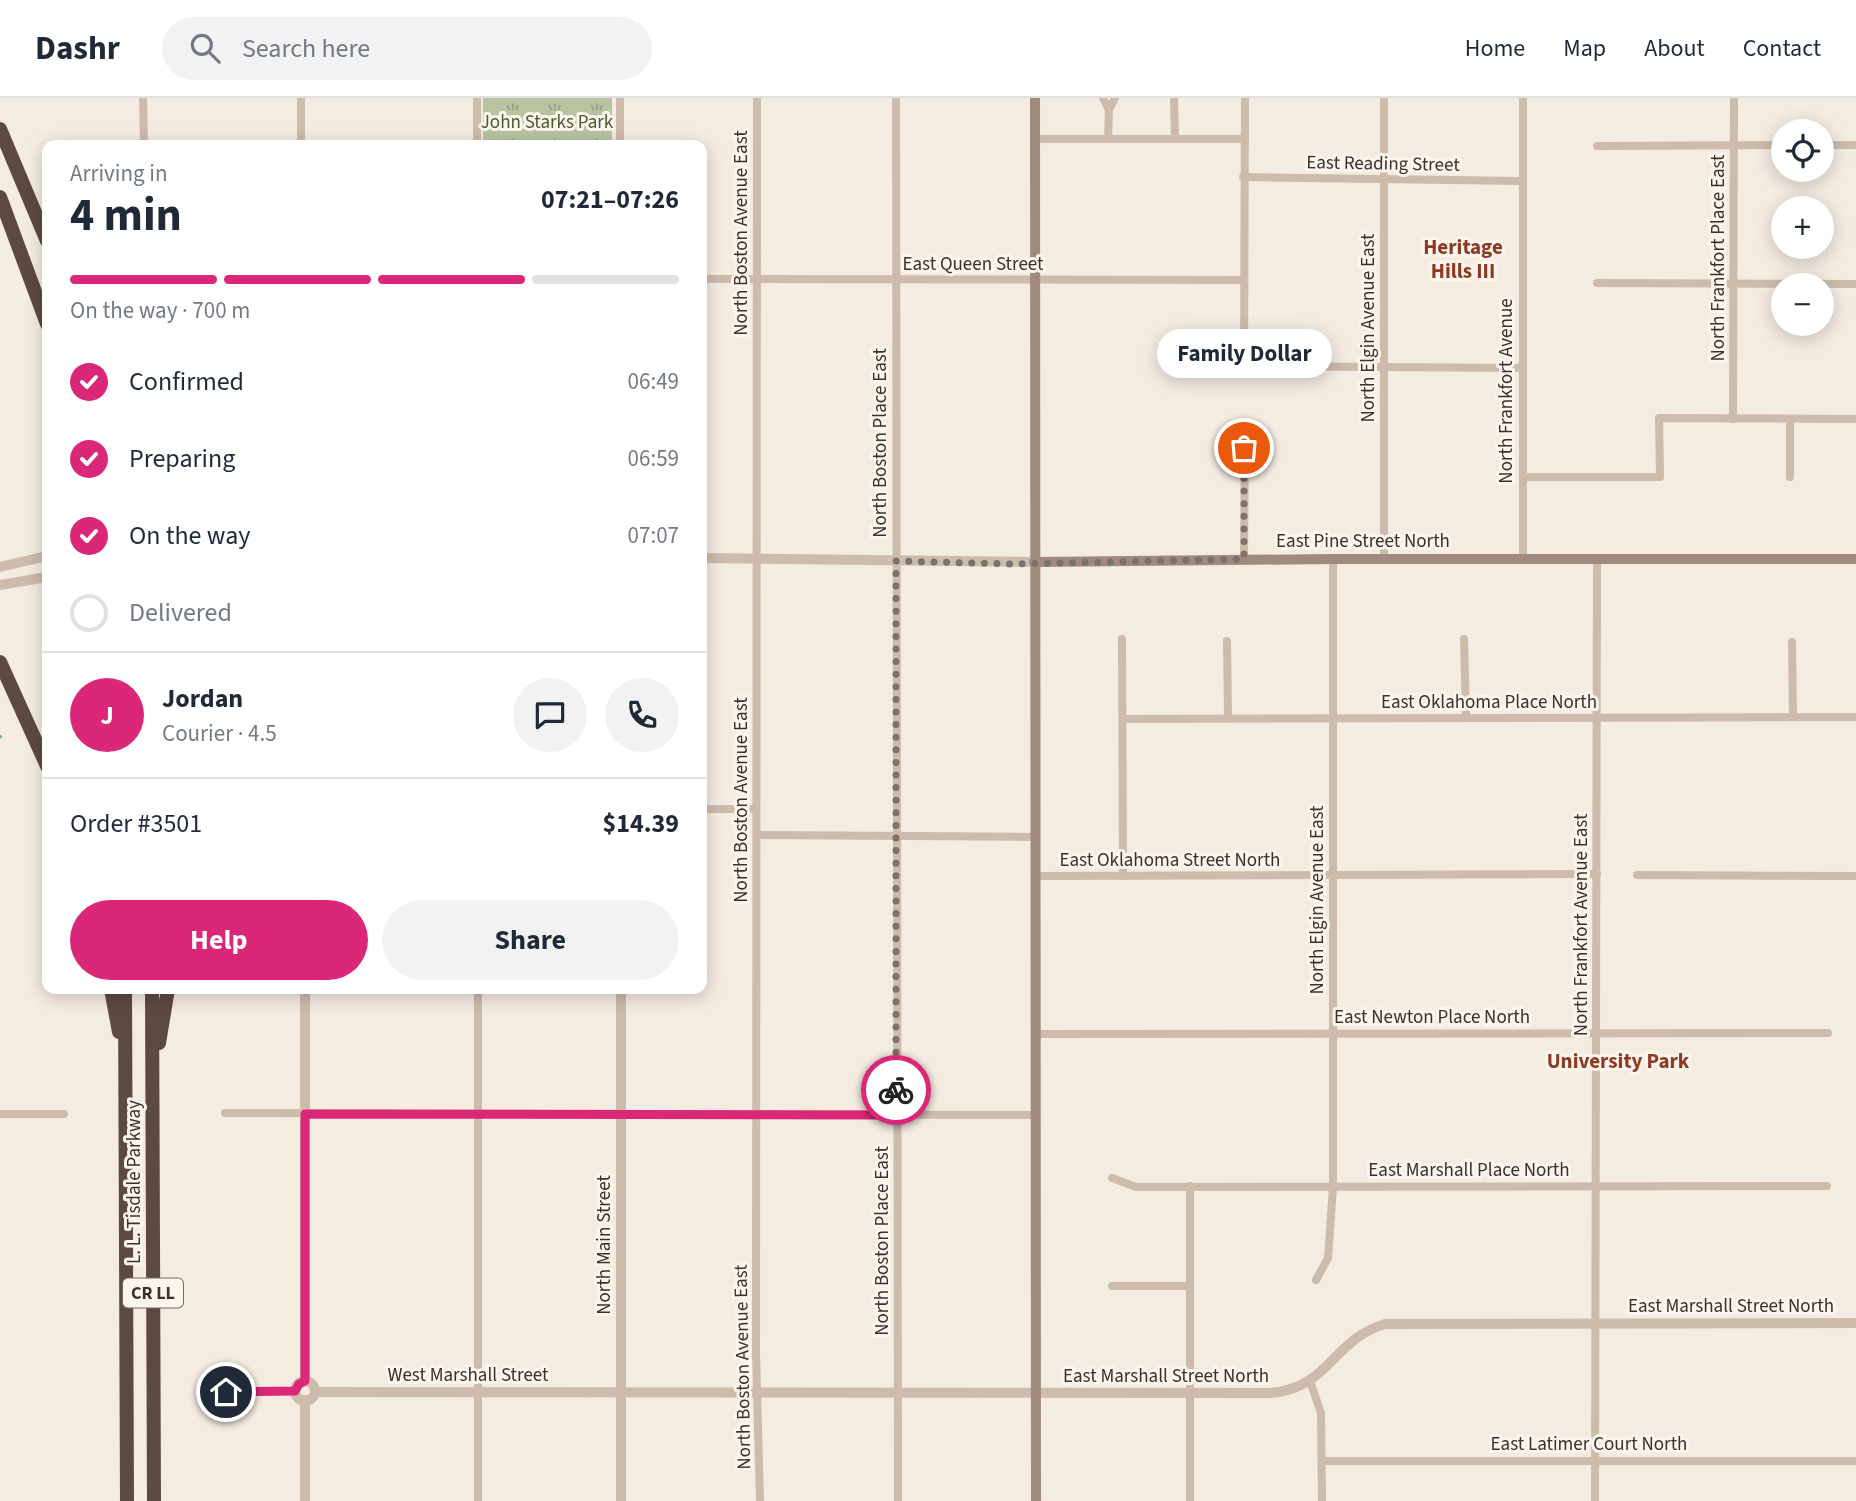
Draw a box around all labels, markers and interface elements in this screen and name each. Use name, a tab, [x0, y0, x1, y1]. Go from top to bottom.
search box	[162, 17, 652, 80]
text: Dashr	[35, 25, 120, 72]
icon: search	[186, 29, 224, 67]
text: Search here	[242, 30, 370, 67]
text: Home	[1465, 31, 1525, 66]
text: Map	[1563, 31, 1606, 66]
text: About	[1644, 31, 1705, 66]
text: Contact	[1743, 31, 1821, 66]
park label: John Starks Park	[481, 109, 614, 136]
map controls	[1771, 119, 1834, 336]
button: locate	[1771, 119, 1834, 182]
street label: North Boston Avenue East	[728, 130, 755, 336]
street label: East Reading Street	[1306, 149, 1460, 179]
street label: North Frankfort Place East	[1705, 154, 1732, 362]
text: Arriving in	[70, 157, 168, 190]
text: 07:21–07:26	[541, 181, 679, 218]
text: 4 min	[70, 183, 182, 248]
button: +	[1771, 196, 1834, 259]
district label: Heritage Hills III	[1423, 232, 1503, 286]
street label: North Elgin Avenue East	[1355, 233, 1382, 423]
street label: East Queen Street	[903, 251, 1044, 278]
button: −	[1771, 273, 1834, 336]
text: On the way · 700 m	[70, 294, 250, 327]
street label: North Frankfort Avenue	[1493, 298, 1520, 484]
callout: Family Dollar	[1156, 329, 1332, 378]
text: Family Dollar	[1177, 337, 1312, 370]
street label: North Boston Place East	[867, 348, 894, 538]
icon: check	[70, 363, 108, 401]
text: Confirmed	[129, 363, 244, 400]
text: 06:49	[628, 365, 679, 398]
pin	[1214, 418, 1274, 478]
icon: bag	[1225, 429, 1263, 467]
icon: check	[70, 440, 108, 478]
text: Preparing	[129, 440, 235, 477]
text: 06:59	[628, 442, 679, 475]
icon: check	[70, 517, 108, 555]
text: On the way	[129, 517, 250, 554]
text: 07:07	[628, 519, 679, 552]
street label: East Pine Street North	[1276, 528, 1450, 555]
text: Delivered	[129, 594, 232, 631]
button: chat	[513, 678, 587, 752]
button: phone	[605, 678, 679, 752]
text: Jordan	[162, 680, 243, 717]
street label: East Oklahoma Place North	[1381, 689, 1597, 716]
text: J	[100, 697, 114, 734]
street label: North Boston Avenue East	[728, 697, 755, 903]
text: Courier · 4.5	[162, 717, 277, 750]
text: Order #3501	[70, 805, 202, 842]
text: $14.39	[603, 805, 679, 842]
street label: North Elgin Avenue East	[1304, 805, 1331, 995]
street label: North Frankfort Avenue East	[1568, 813, 1595, 1036]
street label: East Oklahoma Street North	[1060, 847, 1280, 874]
button: Help	[70, 900, 368, 980]
button: Share	[382, 900, 679, 980]
street label: East Newton Place North	[1334, 1004, 1530, 1031]
district label: University Park	[1547, 1046, 1690, 1076]
courier	[861, 1055, 931, 1125]
icon: bike	[877, 1071, 915, 1109]
street label: L. L. Tisdale Parkway	[121, 1100, 148, 1264]
street label: North Boston Place East	[869, 1146, 896, 1336]
street label: East Marshall Place North	[1368, 1157, 1570, 1184]
street label: North Main Street	[591, 1175, 618, 1315]
street label: North Boston Avenue East	[728, 1264, 758, 1470]
road number: CR LL	[123, 1278, 183, 1308]
street label: East Marshall Street North	[1628, 1293, 1834, 1320]
pin	[196, 1362, 256, 1422]
street label: West Marshall Street	[387, 1362, 549, 1389]
street label: East Marshall Street North	[1063, 1363, 1269, 1390]
icon: home	[207, 1373, 245, 1411]
street label: East Latimer Court North	[1491, 1431, 1687, 1458]

